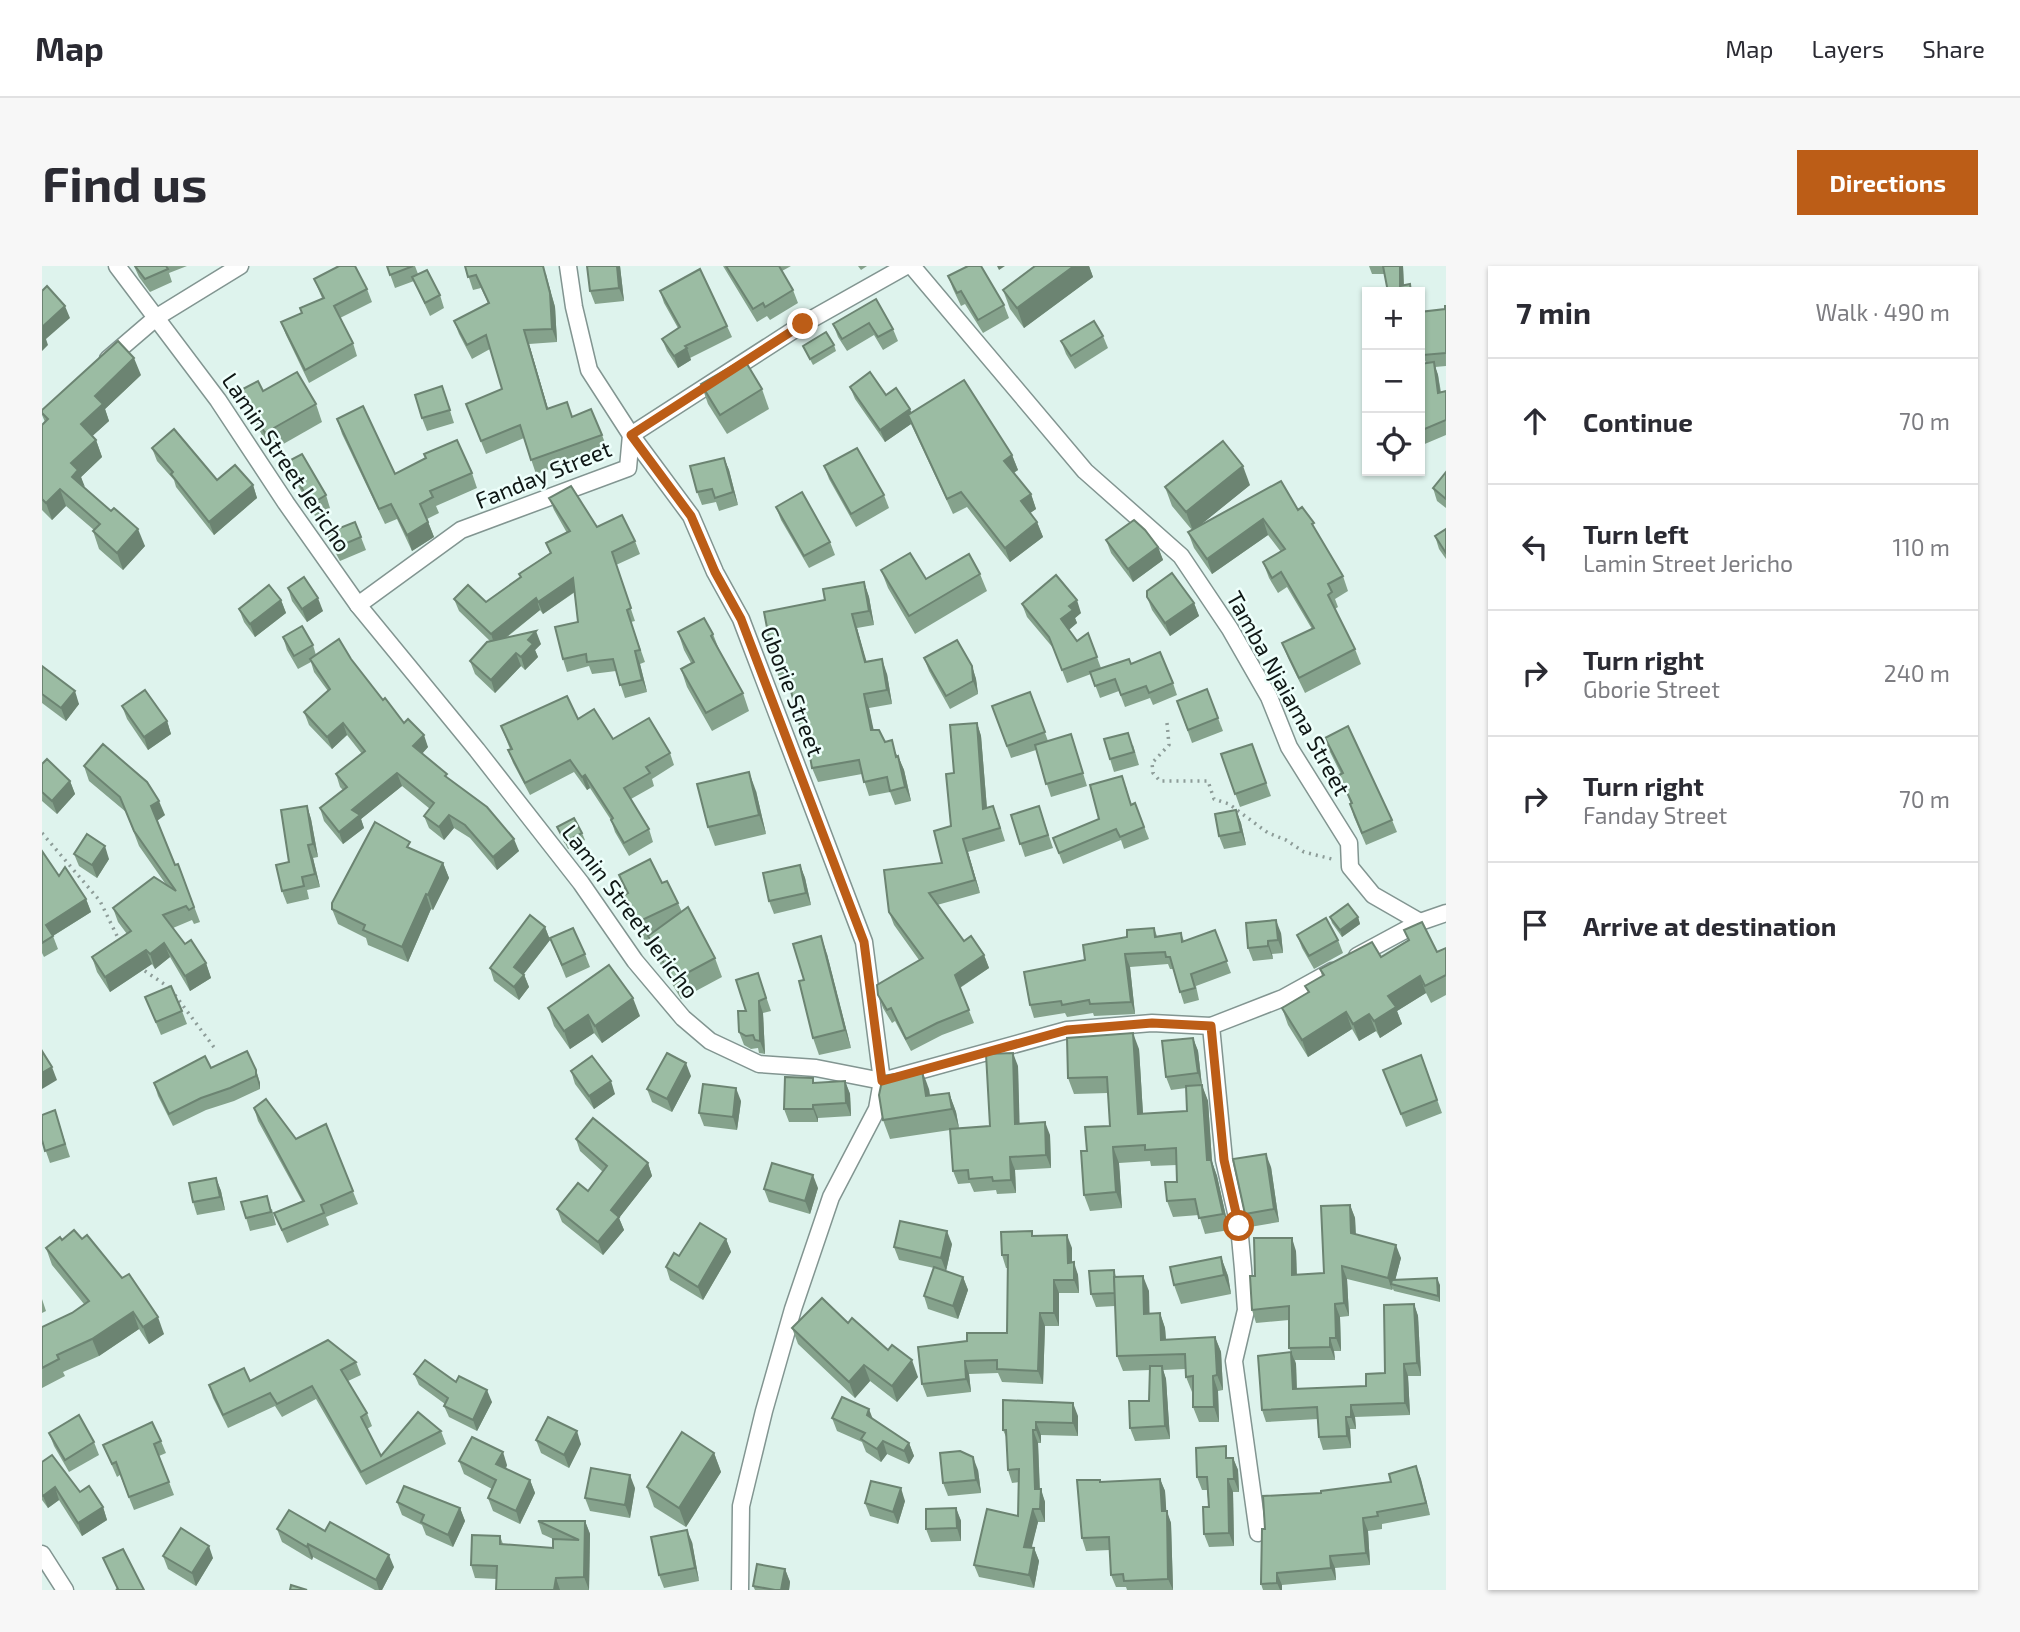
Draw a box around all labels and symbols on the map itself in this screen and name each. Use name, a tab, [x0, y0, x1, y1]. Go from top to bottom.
route end	[787, 308, 818, 339]
street label: Lamin Street Jericho	[217, 367, 357, 557]
street label: Fanday Street	[471, 434, 615, 514]
street label: Tamba Njaiama Street	[1221, 586, 1357, 800]
street label: Gborie Street	[755, 622, 831, 760]
street label: Lamin Street Jericho	[557, 819, 705, 1003]
route start	[1223, 1210, 1254, 1241]

